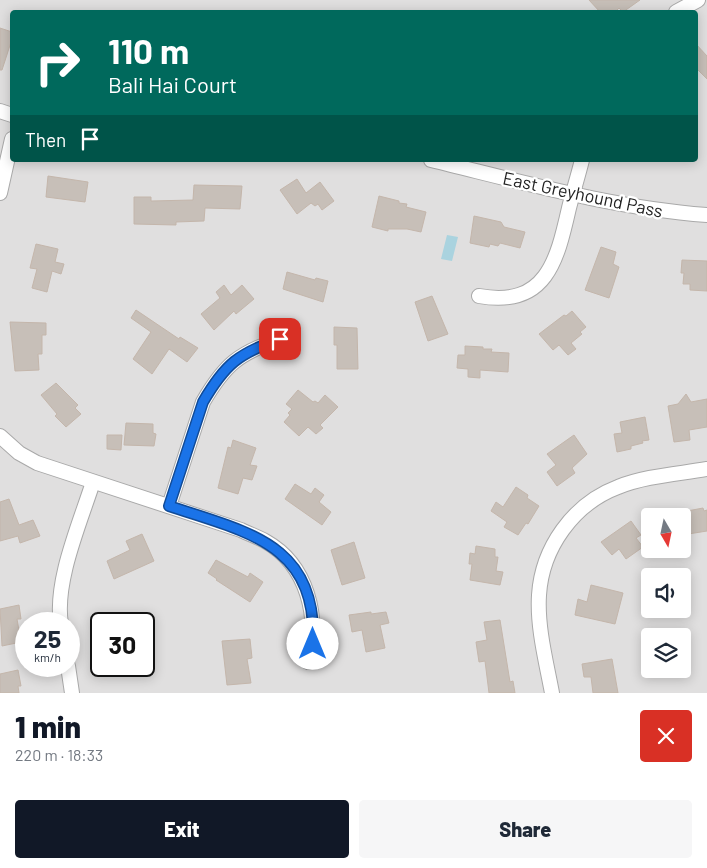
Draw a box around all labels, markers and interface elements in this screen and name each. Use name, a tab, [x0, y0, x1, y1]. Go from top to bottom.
text: 110 m	[108, 29, 189, 71]
icon: right	[25, 30, 90, 95]
text: Bali Hai Court	[108, 71, 237, 97]
icon: arrive	[76, 125, 104, 153]
text: Then	[25, 128, 66, 151]
street label: East Greyhound Pass	[501, 166, 665, 222]
pin	[259, 318, 301, 360]
icon: arrive	[266, 325, 294, 353]
north arrow	[641, 508, 691, 558]
map controls	[641, 508, 691, 678]
button: sound	[641, 568, 691, 618]
speed limit sign: 30	[90, 612, 155, 677]
position arrow	[286, 617, 338, 669]
text: 25	[34, 623, 61, 653]
button: layers	[641, 628, 691, 678]
text: km/h	[34, 650, 61, 664]
text: 1 min	[15, 708, 81, 744]
button: close	[640, 710, 692, 762]
text: 220 m · 18:33	[15, 745, 103, 764]
button: Exit	[15, 800, 349, 858]
button: Share	[359, 800, 692, 858]

